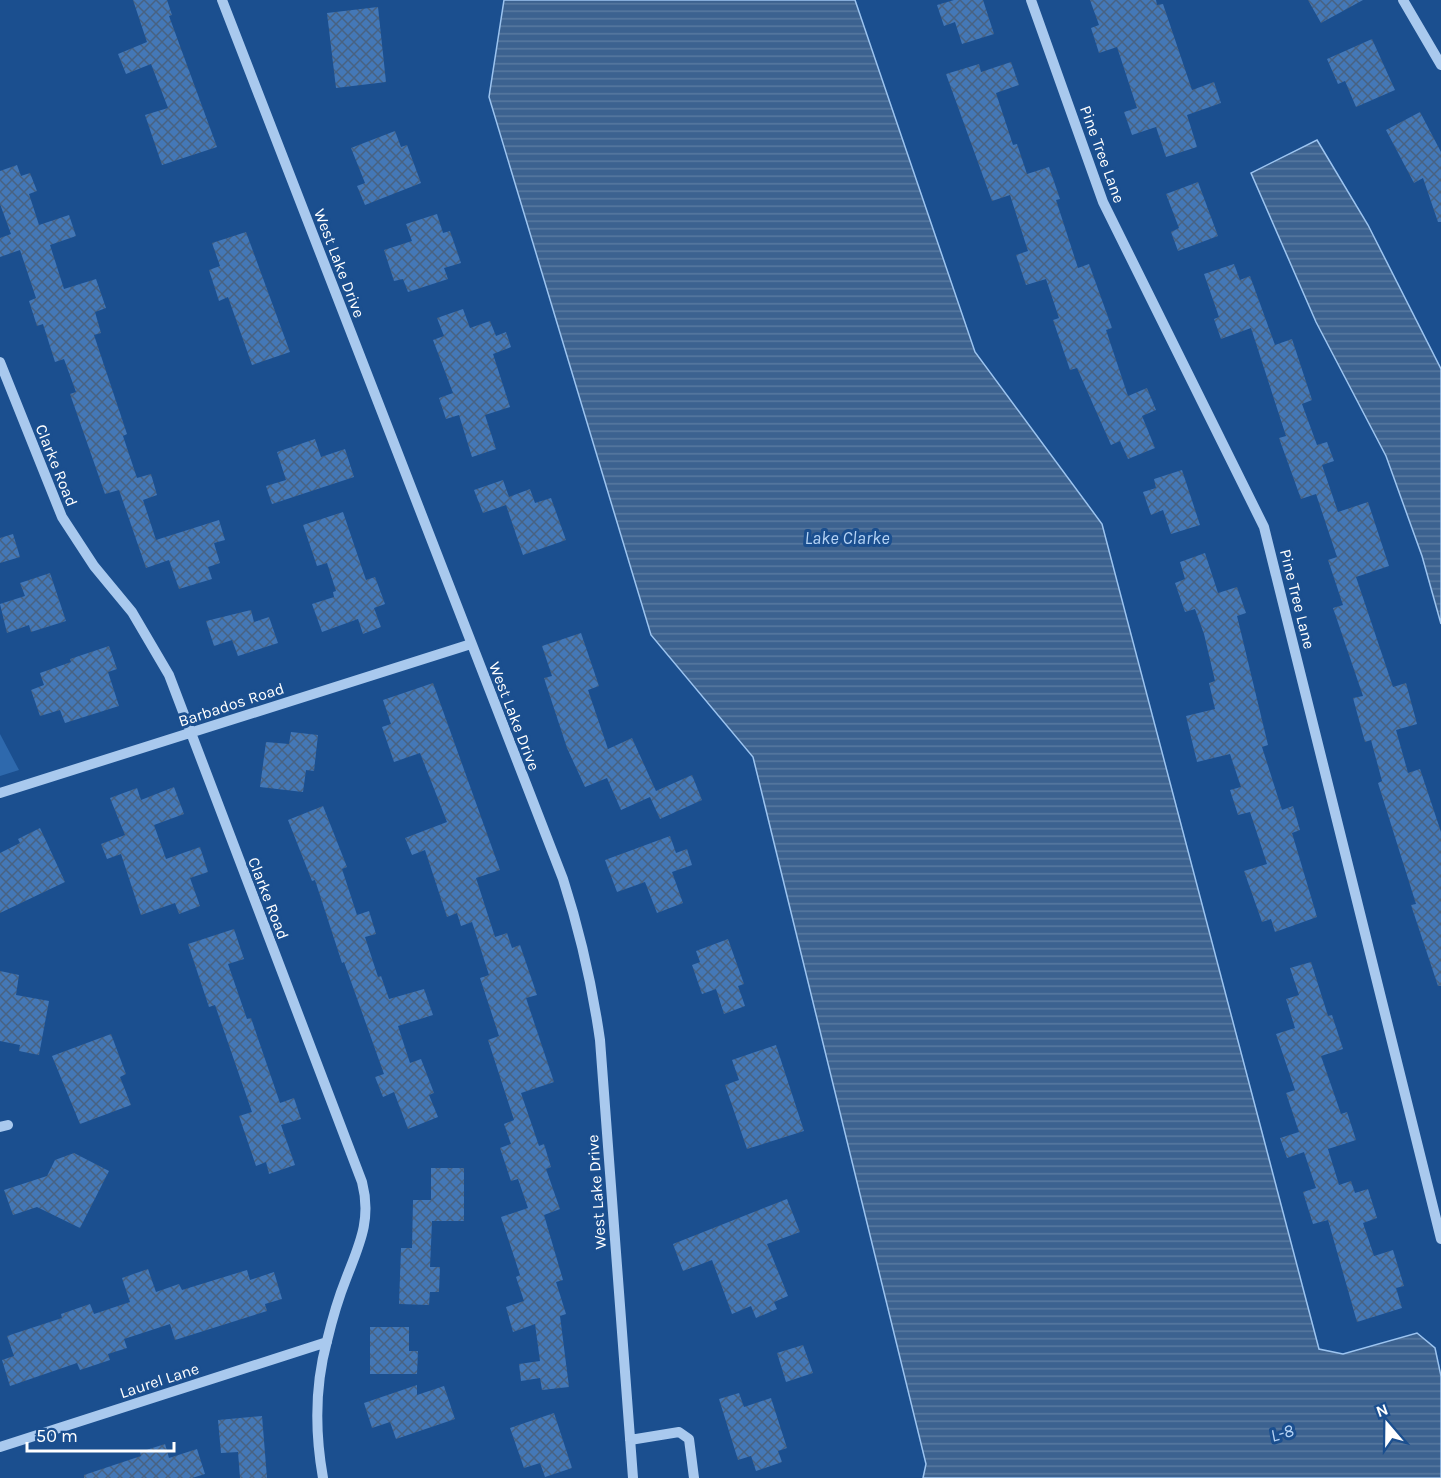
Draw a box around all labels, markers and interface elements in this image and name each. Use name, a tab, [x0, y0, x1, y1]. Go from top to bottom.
street label: Pine Tree Lane	[1076, 103, 1129, 205]
street label: West Lake Drive	[310, 206, 369, 320]
street label: Clarke Road	[31, 421, 82, 509]
water label: Lake Clarke	[804, 527, 890, 549]
street label: Pine Tree Lane	[1276, 547, 1319, 651]
street label: West Lake Drive	[485, 659, 544, 773]
street label: Barbados Road	[176, 678, 286, 731]
street label: Clarke Road	[244, 854, 293, 942]
street label: West Lake Drive	[583, 1134, 610, 1250]
street label: Laurel Lane	[117, 1359, 201, 1402]
north arrow	[1357, 1394, 1417, 1454]
text: N	[1373, 1399, 1391, 1421]
scale bar	[27, 1415, 174, 1453]
water label: L-8	[1268, 1419, 1296, 1447]
text: 50 m	[36, 1425, 78, 1447]

